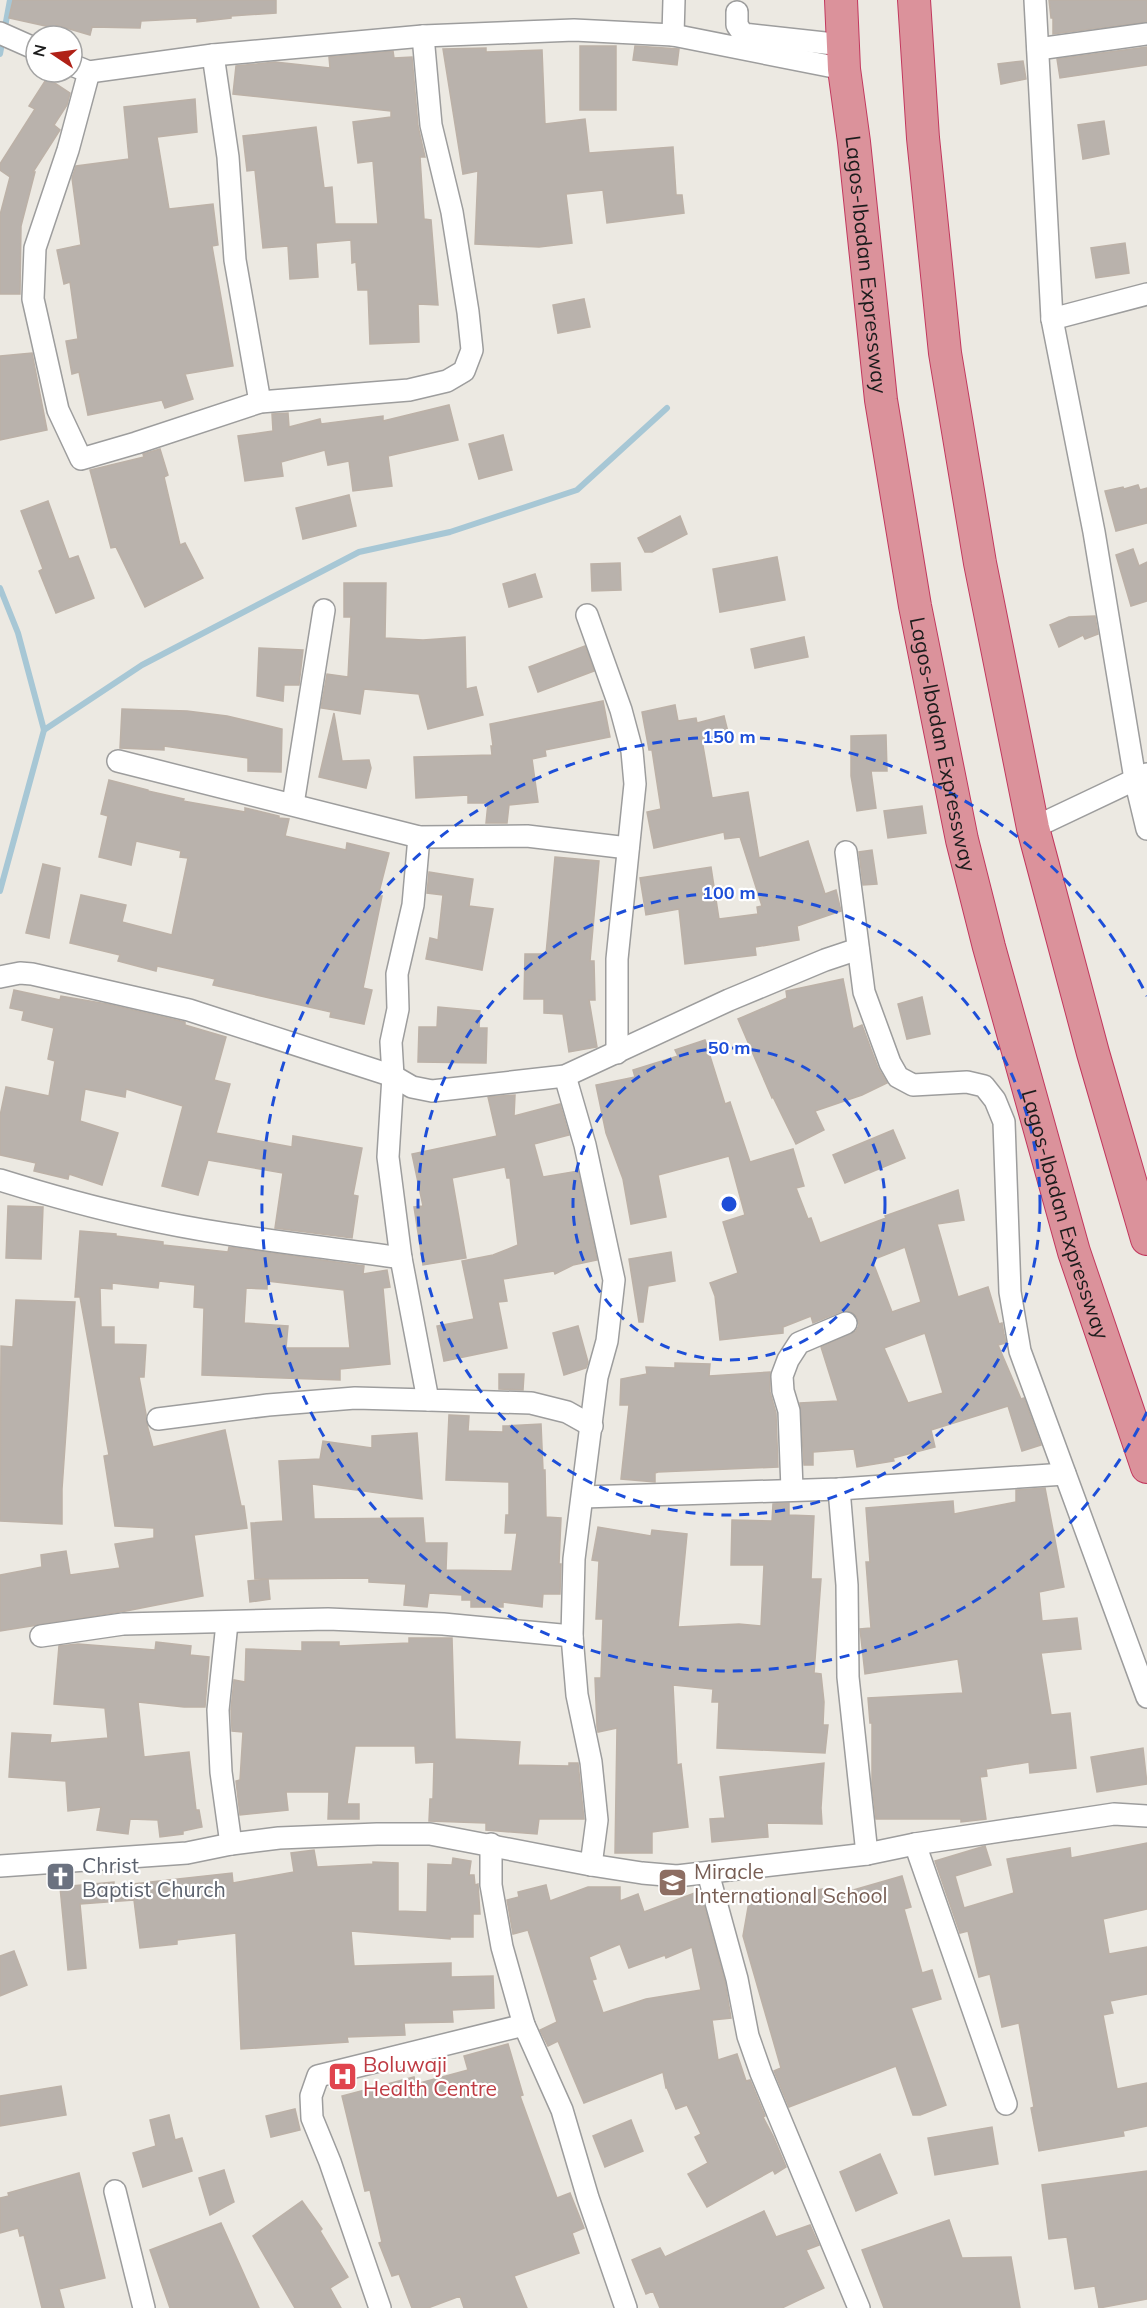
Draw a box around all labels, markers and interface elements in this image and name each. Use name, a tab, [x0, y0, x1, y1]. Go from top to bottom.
north arrow	[24, 24, 84, 84]
text: N	[28, 42, 50, 59]
street label: Lagos-Ibadan Expressway	[840, 134, 893, 395]
street label: Lagos-Ibadan Expressway	[904, 615, 982, 874]
text: 150 m	[702, 725, 756, 748]
text: 100 m	[702, 881, 756, 904]
text: 50 m	[708, 1036, 750, 1059]
street label: Lagos-Ibadan Expressway	[1016, 1086, 1116, 1342]
centre of rings	[719, 1194, 739, 1214]
place label: Christ Baptist Church	[82, 1852, 226, 1902]
place label: Miracle International School	[694, 1858, 887, 1908]
church icon: Christ Baptist Church	[45, 1861, 77, 1893]
school or university icon: Miracle International School	[657, 1867, 689, 1899]
place label: Boluwaji Health Centre	[363, 2051, 497, 2101]
hospital icon: Boluwaji Health Centre	[326, 2060, 358, 2092]

